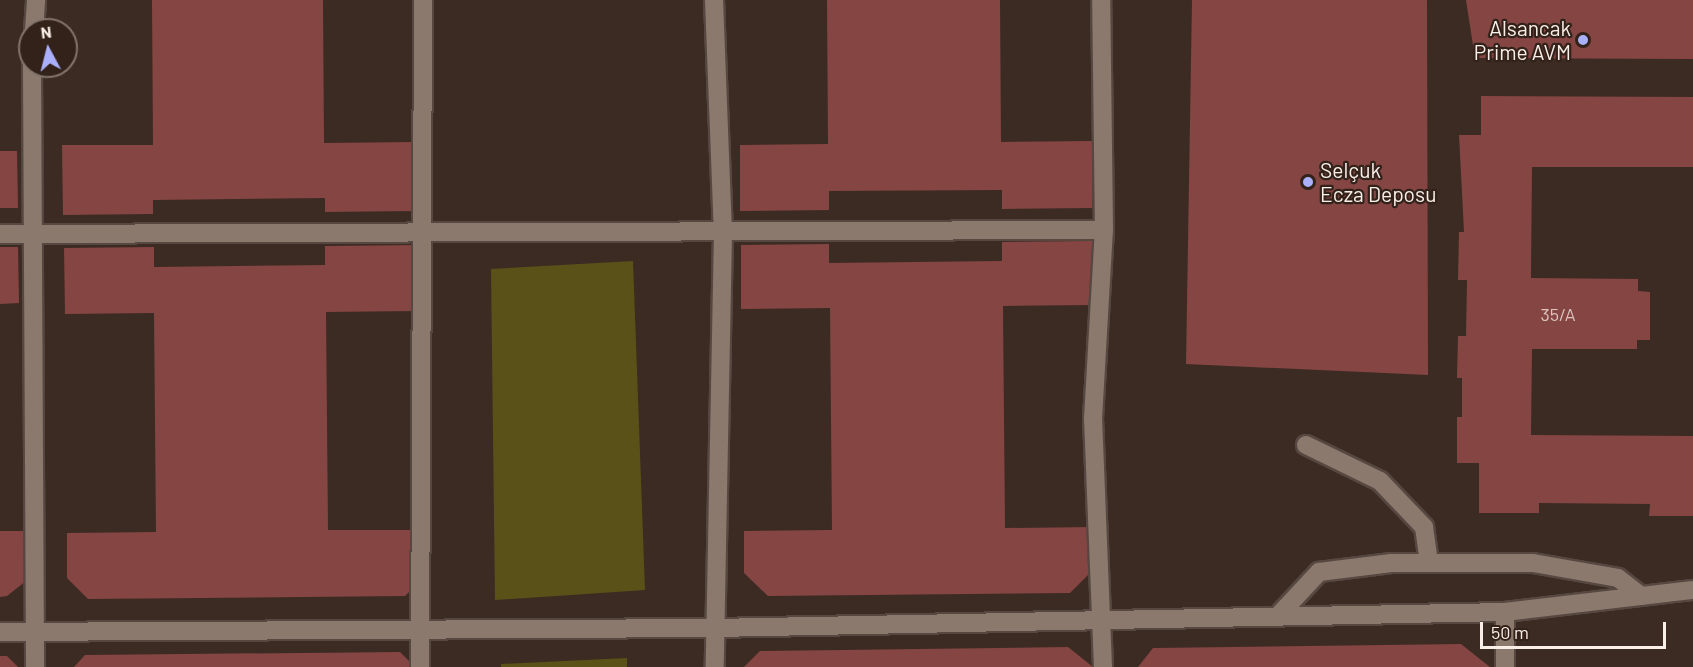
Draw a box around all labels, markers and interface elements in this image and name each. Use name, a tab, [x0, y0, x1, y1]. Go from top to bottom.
place label: Alsancak Prime AVM	[1474, 15, 1571, 65]
north arrow	[18, 18, 78, 78]
text: N	[40, 22, 52, 42]
marker: Alsancak Prime AVM	[1576, 33, 1590, 47]
place label: Selçuk Ecza Deposu	[1320, 157, 1436, 207]
marker: Selçuk Ecza Deposu	[1301, 175, 1315, 189]
house number: 35/A	[1540, 303, 1576, 325]
scale bar	[1483, 610, 1669, 648]
text: 50 m	[1491, 621, 1529, 643]

